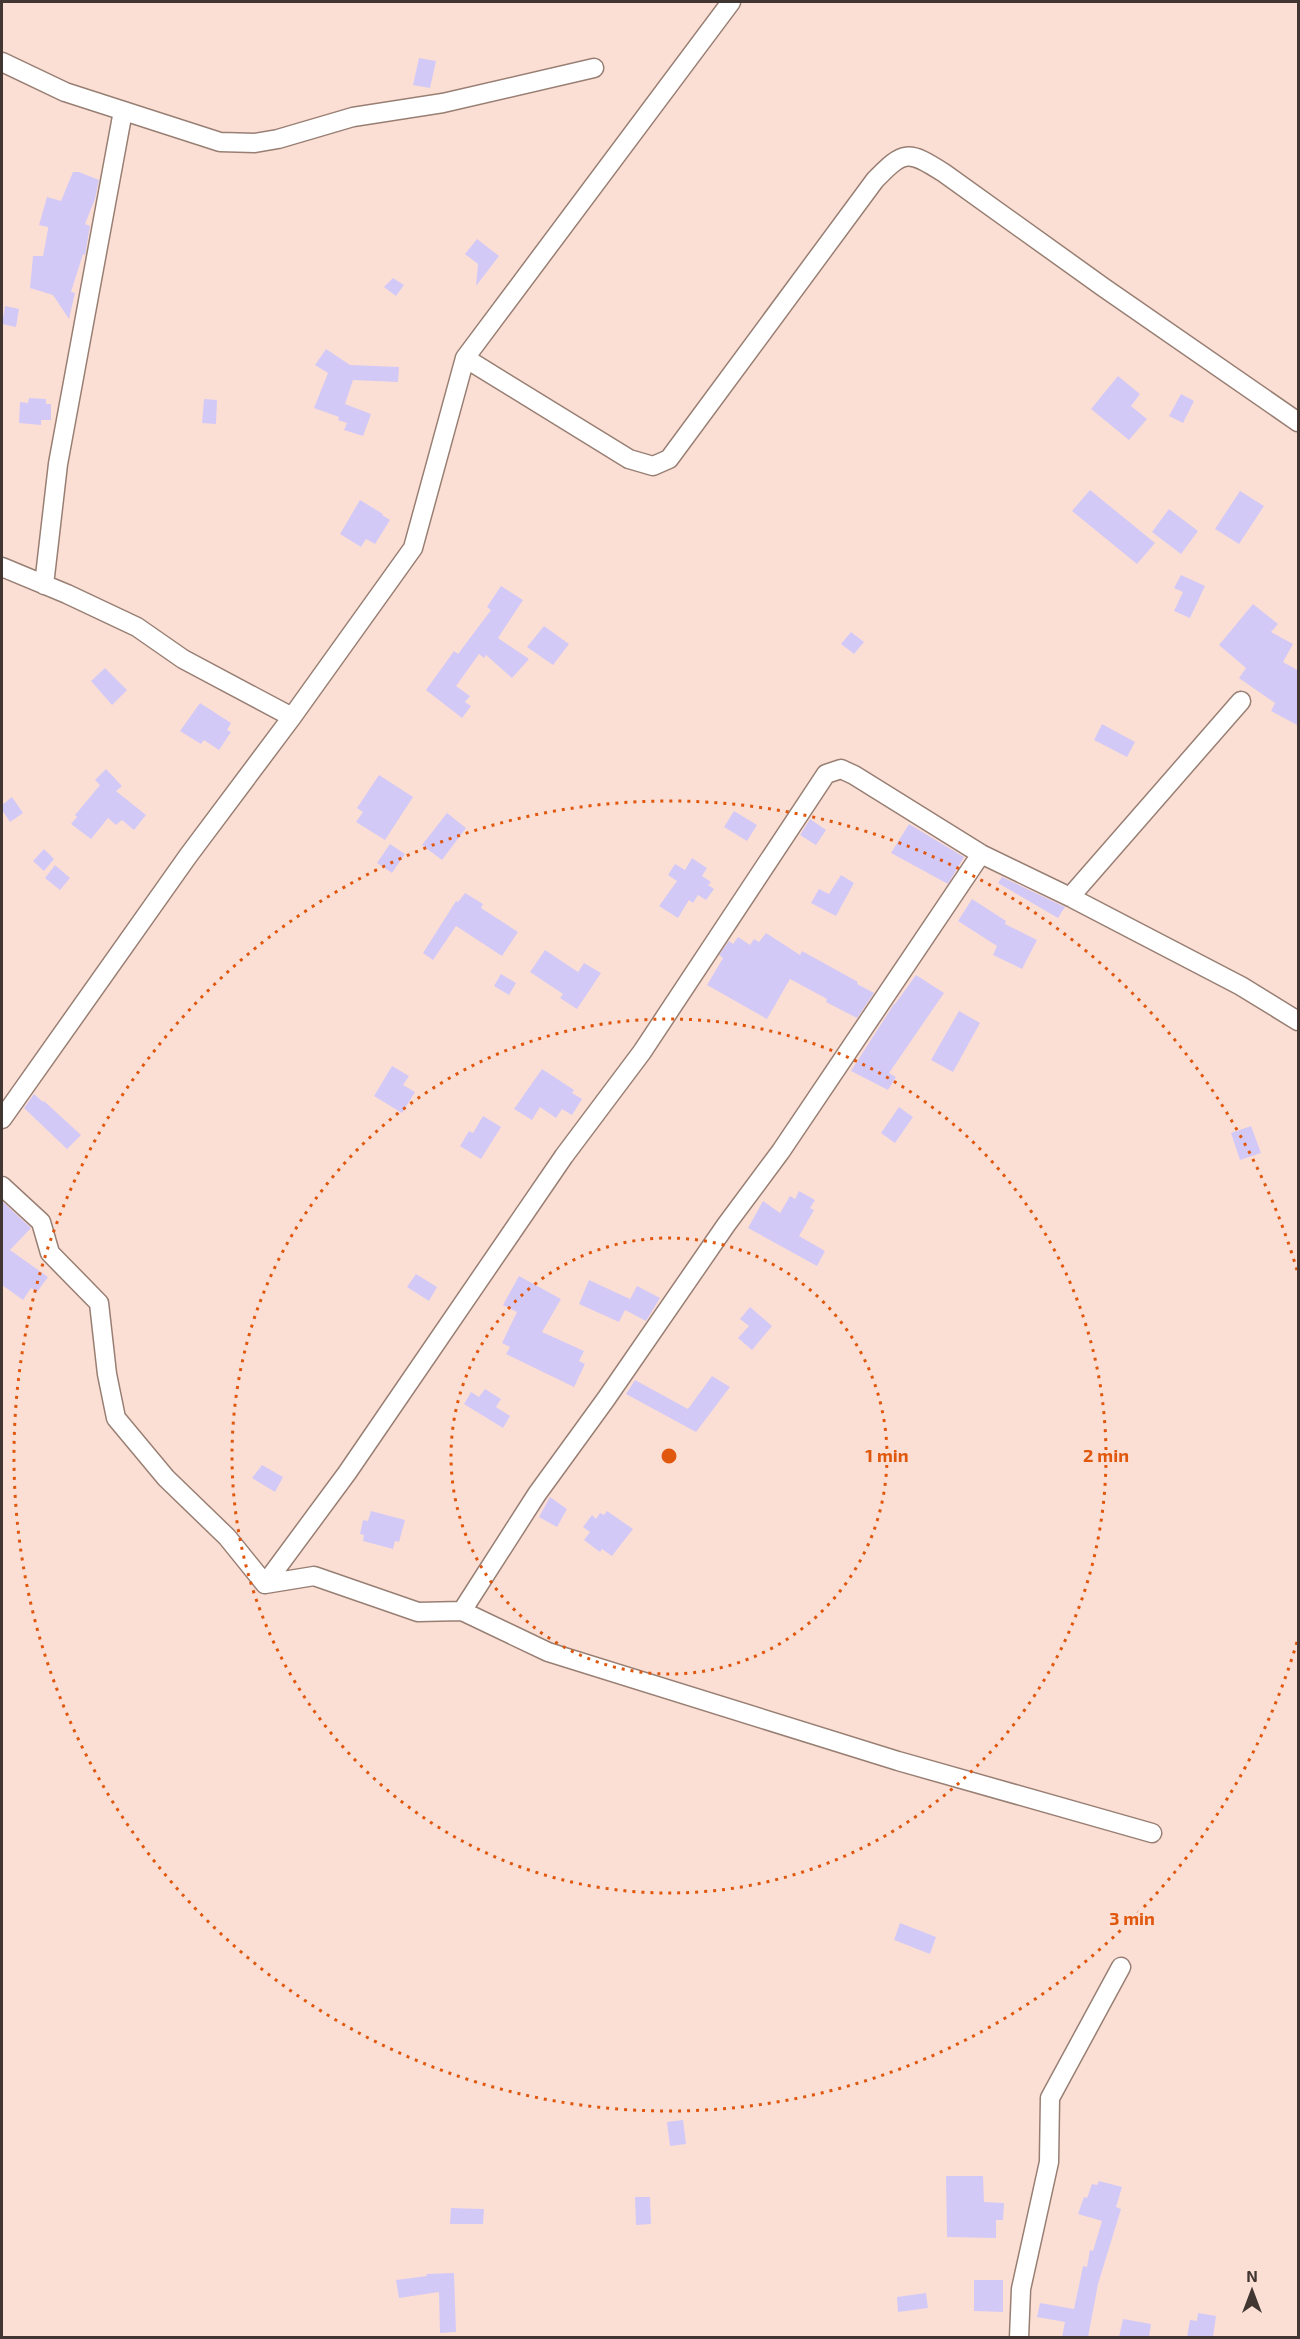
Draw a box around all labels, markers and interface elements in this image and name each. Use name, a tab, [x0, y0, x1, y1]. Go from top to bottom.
text: 1 min	[865, 1444, 909, 1466]
text: 2 min	[1083, 1444, 1129, 1466]
centre of rings	[659, 1446, 679, 1466]
text: 3 min	[1109, 1907, 1155, 1929]
north arrow	[1222, 2261, 1282, 2321]
text: N	[1246, 2266, 1258, 2285]

